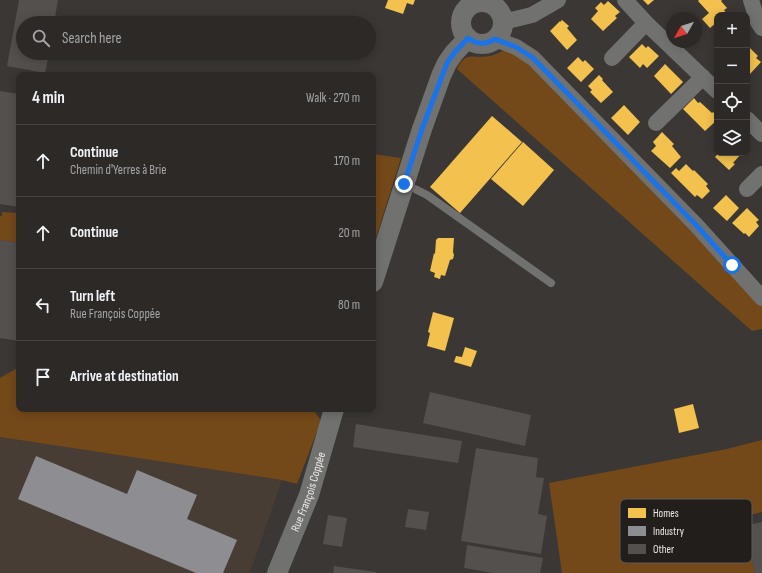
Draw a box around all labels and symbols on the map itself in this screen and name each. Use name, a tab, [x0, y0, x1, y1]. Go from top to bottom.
north arrow	[666, 12, 702, 48]
route end	[395, 175, 413, 193]
route start	[723, 256, 741, 274]
street label: Rue François Coppée	[287, 450, 329, 534]
legend	[620, 499, 752, 563]
text: Homes	[653, 507, 679, 520]
text: Industry	[653, 525, 685, 538]
text: Other	[653, 543, 674, 556]

